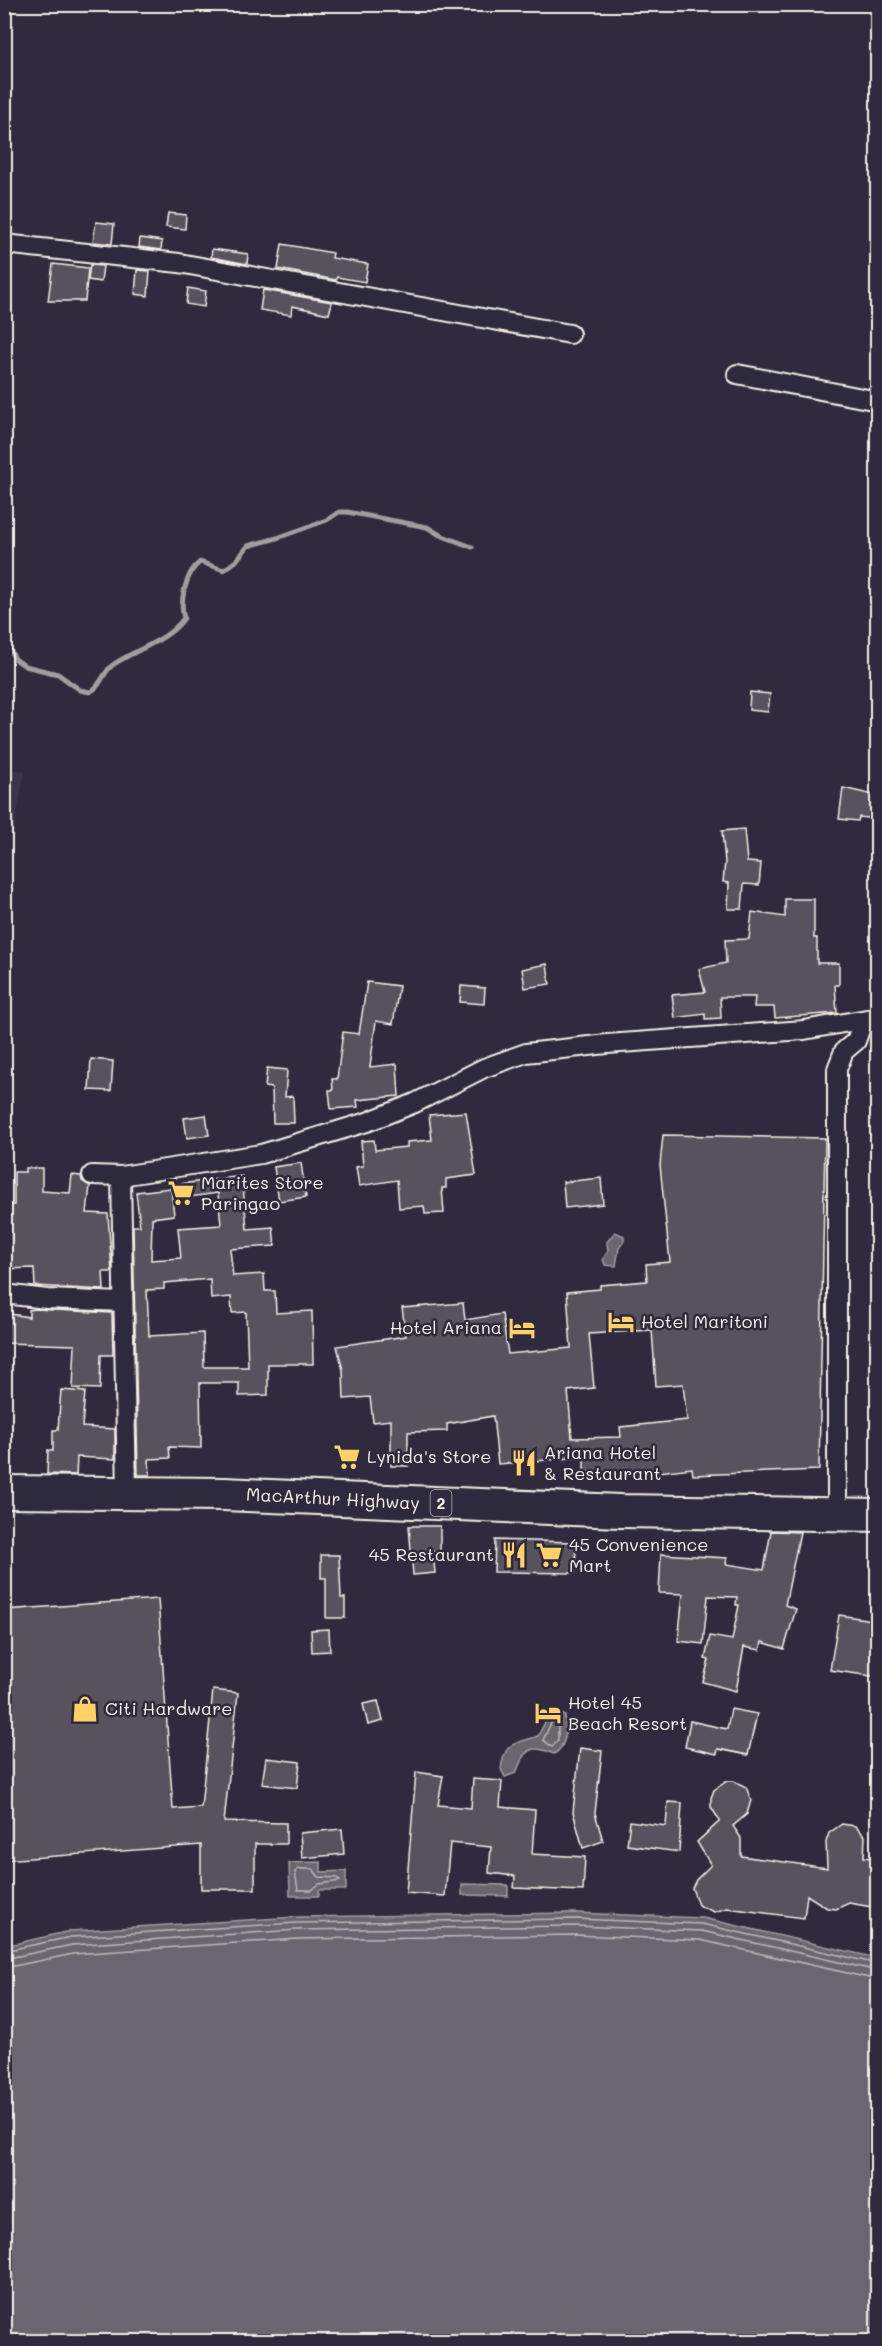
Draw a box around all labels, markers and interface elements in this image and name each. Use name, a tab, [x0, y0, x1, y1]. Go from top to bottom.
place label: Marites Store Paringao	[201, 1170, 324, 1215]
supermarket icon: Marites Store Paringao	[166, 1178, 196, 1208]
hotel icon: Hotel Maritoni	[606, 1307, 636, 1337]
place label: Hotel Maritoni	[641, 1309, 768, 1333]
hotel icon: Hotel Ariana	[507, 1313, 537, 1343]
place label: Hotel Ariana	[390, 1315, 502, 1339]
place label: Ariana Hotel & Restaurant	[544, 1440, 661, 1485]
supermarket icon: Lynida's Store	[332, 1442, 362, 1472]
place label: Lynida's Store	[367, 1444, 491, 1468]
restaurant icon: Ariana Hotel & Restaurant	[509, 1448, 539, 1478]
street label: MacArthur Highway	[246, 1481, 420, 1515]
road number: 2	[430, 1490, 452, 1516]
place label: 45 Convenience Mart	[569, 1532, 708, 1577]
restaurant icon: 45 Restaurant	[499, 1540, 529, 1570]
supermarket icon: 45 Convenience Mart	[534, 1540, 564, 1570]
place label: 45 Restaurant	[369, 1542, 494, 1566]
place label: Hotel 45 Beach Resort	[568, 1690, 687, 1735]
shop icon: Citi Hardware	[70, 1694, 100, 1724]
place label: Citi Hardware	[105, 1696, 232, 1720]
hotel icon: Hotel 45 Beach Resort	[533, 1698, 563, 1728]

